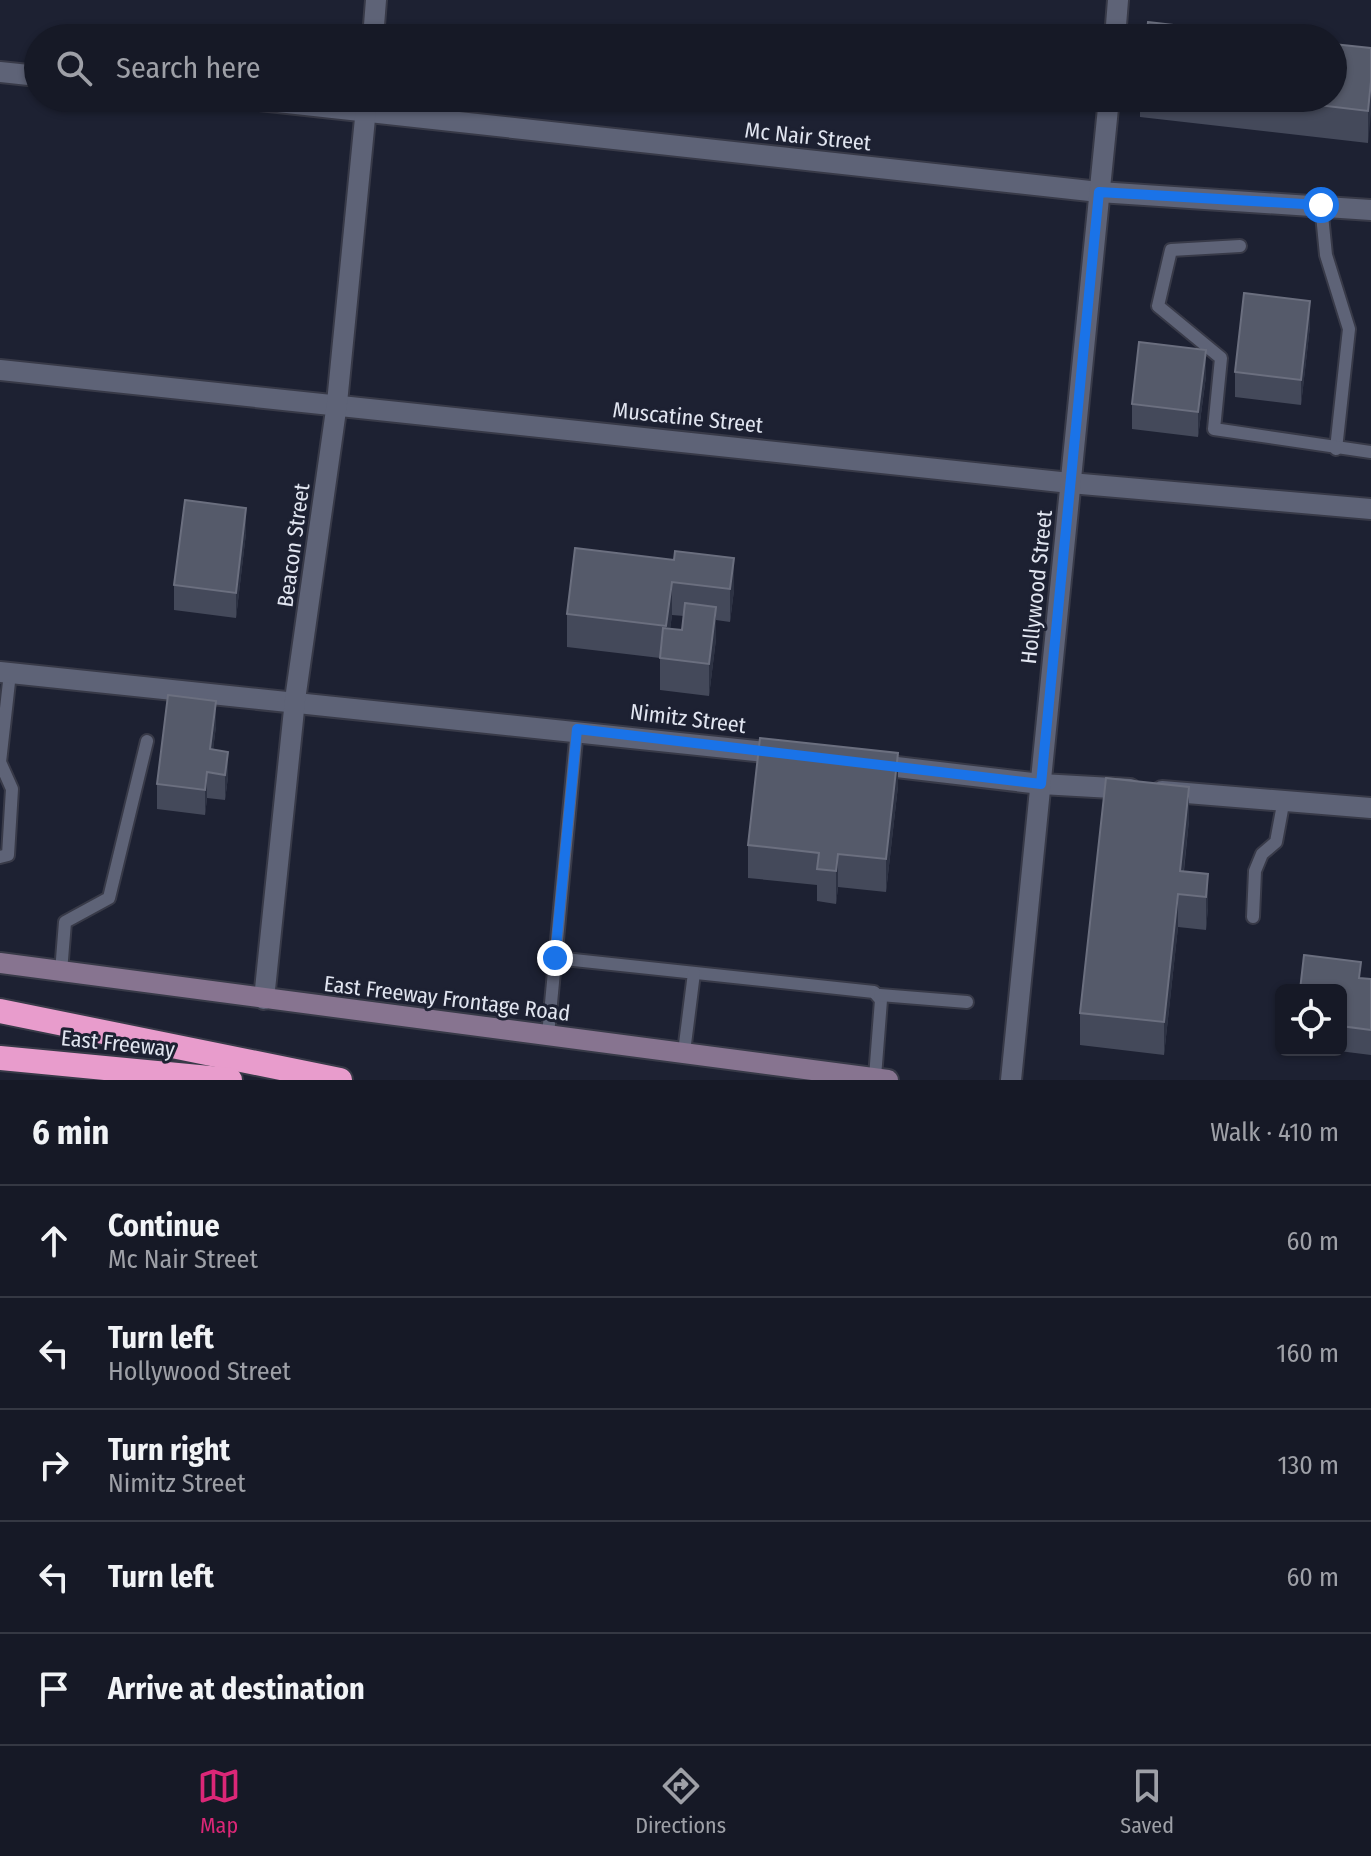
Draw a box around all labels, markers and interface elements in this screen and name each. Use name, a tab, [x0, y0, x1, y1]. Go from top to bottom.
search box	[24, 24, 1347, 112]
icon: search	[52, 46, 96, 90]
text: Search here	[116, 50, 261, 86]
street label: Mc Nair Street	[743, 116, 873, 157]
route start	[1303, 187, 1339, 223]
street label: Muscatine Street	[611, 396, 765, 439]
street label: Beacon Street	[271, 481, 316, 609]
street label: Hollywood Street	[1015, 508, 1058, 665]
street label: Nimitz Street	[628, 698, 748, 739]
route end	[537, 940, 573, 976]
street label: East Freeway Frontage Road	[322, 970, 572, 1027]
map controls	[1275, 984, 1347, 1056]
button: locate	[1275, 984, 1347, 1056]
street label: East Freeway	[60, 1024, 176, 1063]
text: 6 min	[32, 1112, 109, 1153]
text: Walk · 410 m	[1210, 1117, 1339, 1148]
text: Continue	[108, 1208, 220, 1244]
icon: ahead	[32, 1219, 76, 1263]
text: 60 m	[1286, 1226, 1339, 1257]
text: Mc Nair Street	[108, 1244, 258, 1275]
text: Turn left	[108, 1320, 214, 1356]
icon: left	[32, 1331, 76, 1375]
text: 160 m	[1276, 1338, 1339, 1369]
text: Hollywood Street	[108, 1356, 291, 1387]
text: Turn right	[108, 1432, 230, 1468]
icon: right	[32, 1443, 76, 1487]
text: 130 m	[1277, 1450, 1339, 1481]
text: Nimitz Street	[108, 1468, 246, 1499]
icon: left	[32, 1555, 76, 1599]
text: Turn left	[108, 1559, 214, 1595]
text: 60 m	[1286, 1562, 1339, 1593]
icon: arrive	[32, 1667, 76, 1711]
text: Arrive at destination	[108, 1671, 365, 1707]
tab: Map	[197, 1764, 241, 1839]
tab: Directions	[635, 1764, 726, 1839]
tab: Saved	[1120, 1764, 1174, 1839]

